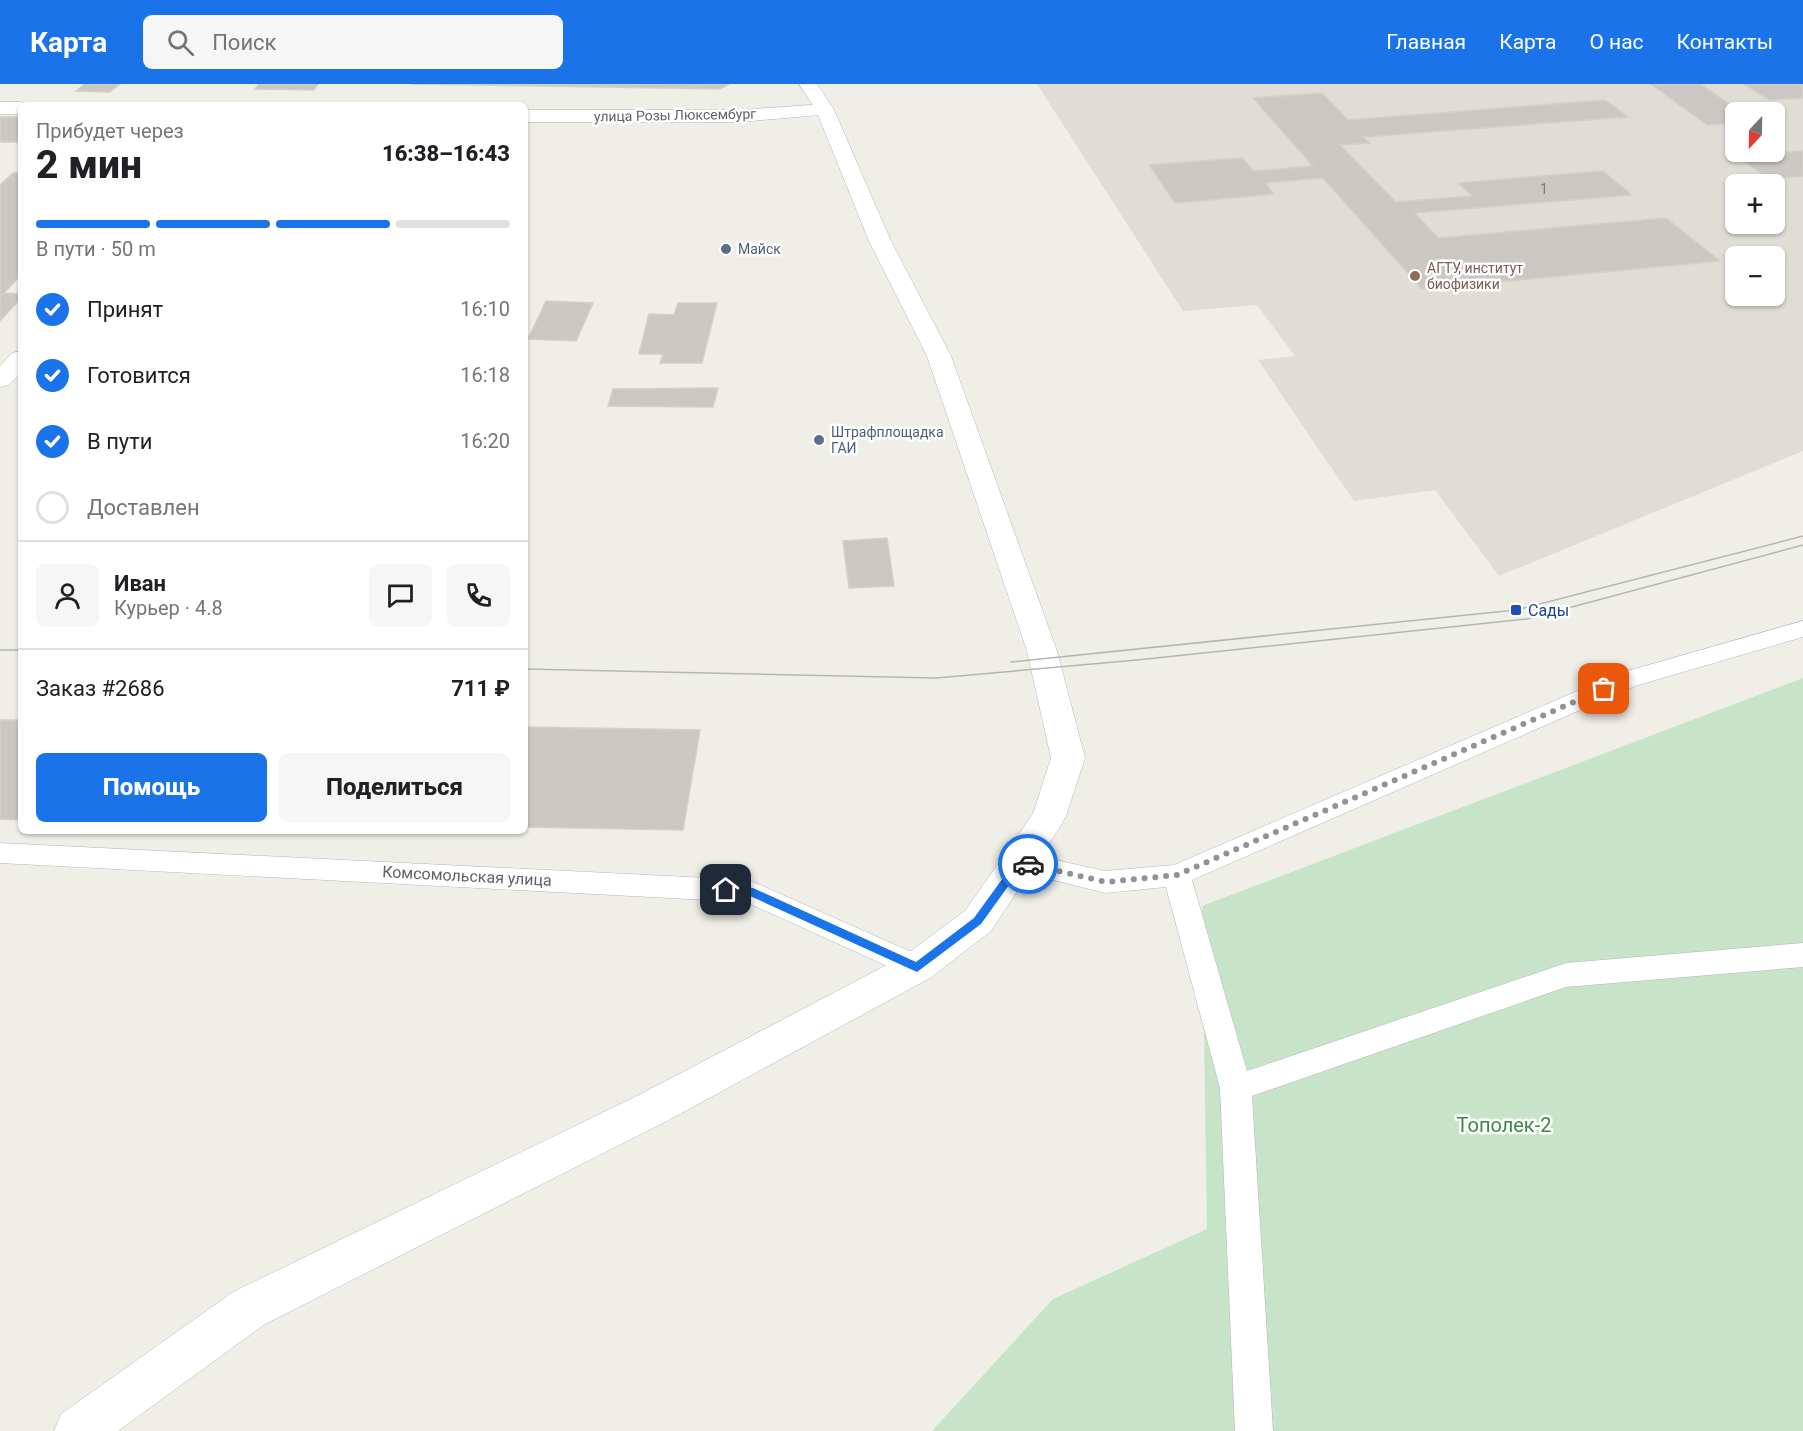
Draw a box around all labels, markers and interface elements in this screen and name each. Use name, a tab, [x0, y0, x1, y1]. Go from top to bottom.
search box	[143, 15, 563, 69]
text: Карта	[30, 26, 107, 59]
icon: search	[164, 26, 197, 59]
text: Поиск	[212, 30, 277, 55]
text: Главная	[1386, 30, 1466, 54]
text: Карта	[1499, 30, 1556, 54]
text: О нас	[1589, 30, 1644, 54]
text: Контакты	[1677, 30, 1773, 54]
north arrow	[1725, 102, 1785, 162]
map controls	[1725, 102, 1785, 306]
street label: улица Розы Люксембург	[594, 106, 756, 124]
text: Прибудет через	[36, 119, 184, 143]
text: 16:38–16:43	[382, 141, 510, 166]
text: 2 мин	[36, 142, 142, 188]
button: +	[1725, 174, 1785, 234]
house number: 1	[1540, 181, 1548, 197]
text: В пути · 50 m	[36, 237, 156, 261]
place label: Майск	[738, 241, 781, 257]
marker: Майск	[719, 242, 733, 256]
button: −	[1725, 246, 1785, 306]
place label: АГТУ, институт биофизики	[1427, 260, 1523, 292]
marker: АГТУ, институт биофизики	[1408, 269, 1422, 283]
icon: check	[36, 293, 69, 326]
text: Принят	[87, 297, 163, 322]
text: 16:10	[460, 297, 510, 321]
icon: check	[36, 359, 69, 392]
text: Готовится	[87, 363, 191, 388]
text: 16:18	[460, 363, 510, 387]
place label: Штрафплощадка ГАИ	[831, 424, 944, 456]
icon: check	[36, 425, 69, 458]
text: В пути	[87, 429, 153, 454]
text: 16:20	[460, 429, 510, 453]
marker: Штрафплощадка ГАИ	[812, 433, 826, 447]
text: Доставлен	[87, 495, 200, 520]
button: person	[36, 564, 99, 627]
button: chat	[369, 564, 432, 627]
button: phone	[447, 564, 510, 627]
text: Иван	[114, 571, 166, 596]
text: Курьер · 4.8	[114, 596, 223, 620]
place label: Сады	[1528, 601, 1569, 620]
marker: Сады	[1509, 603, 1523, 617]
pin	[1578, 663, 1629, 714]
icon: bag	[1587, 672, 1620, 705]
text: Заказ #2686	[36, 676, 165, 701]
text: 711 ₽	[451, 676, 510, 701]
button: Помощь	[36, 753, 267, 822]
button: Поделиться	[279, 753, 510, 822]
courier	[998, 834, 1058, 894]
icon: car	[1012, 848, 1045, 881]
street label: Комсомольская улица	[382, 862, 552, 890]
pin	[700, 864, 751, 915]
icon: home	[709, 873, 742, 906]
park label: Тополек-2	[1457, 1113, 1551, 1137]

